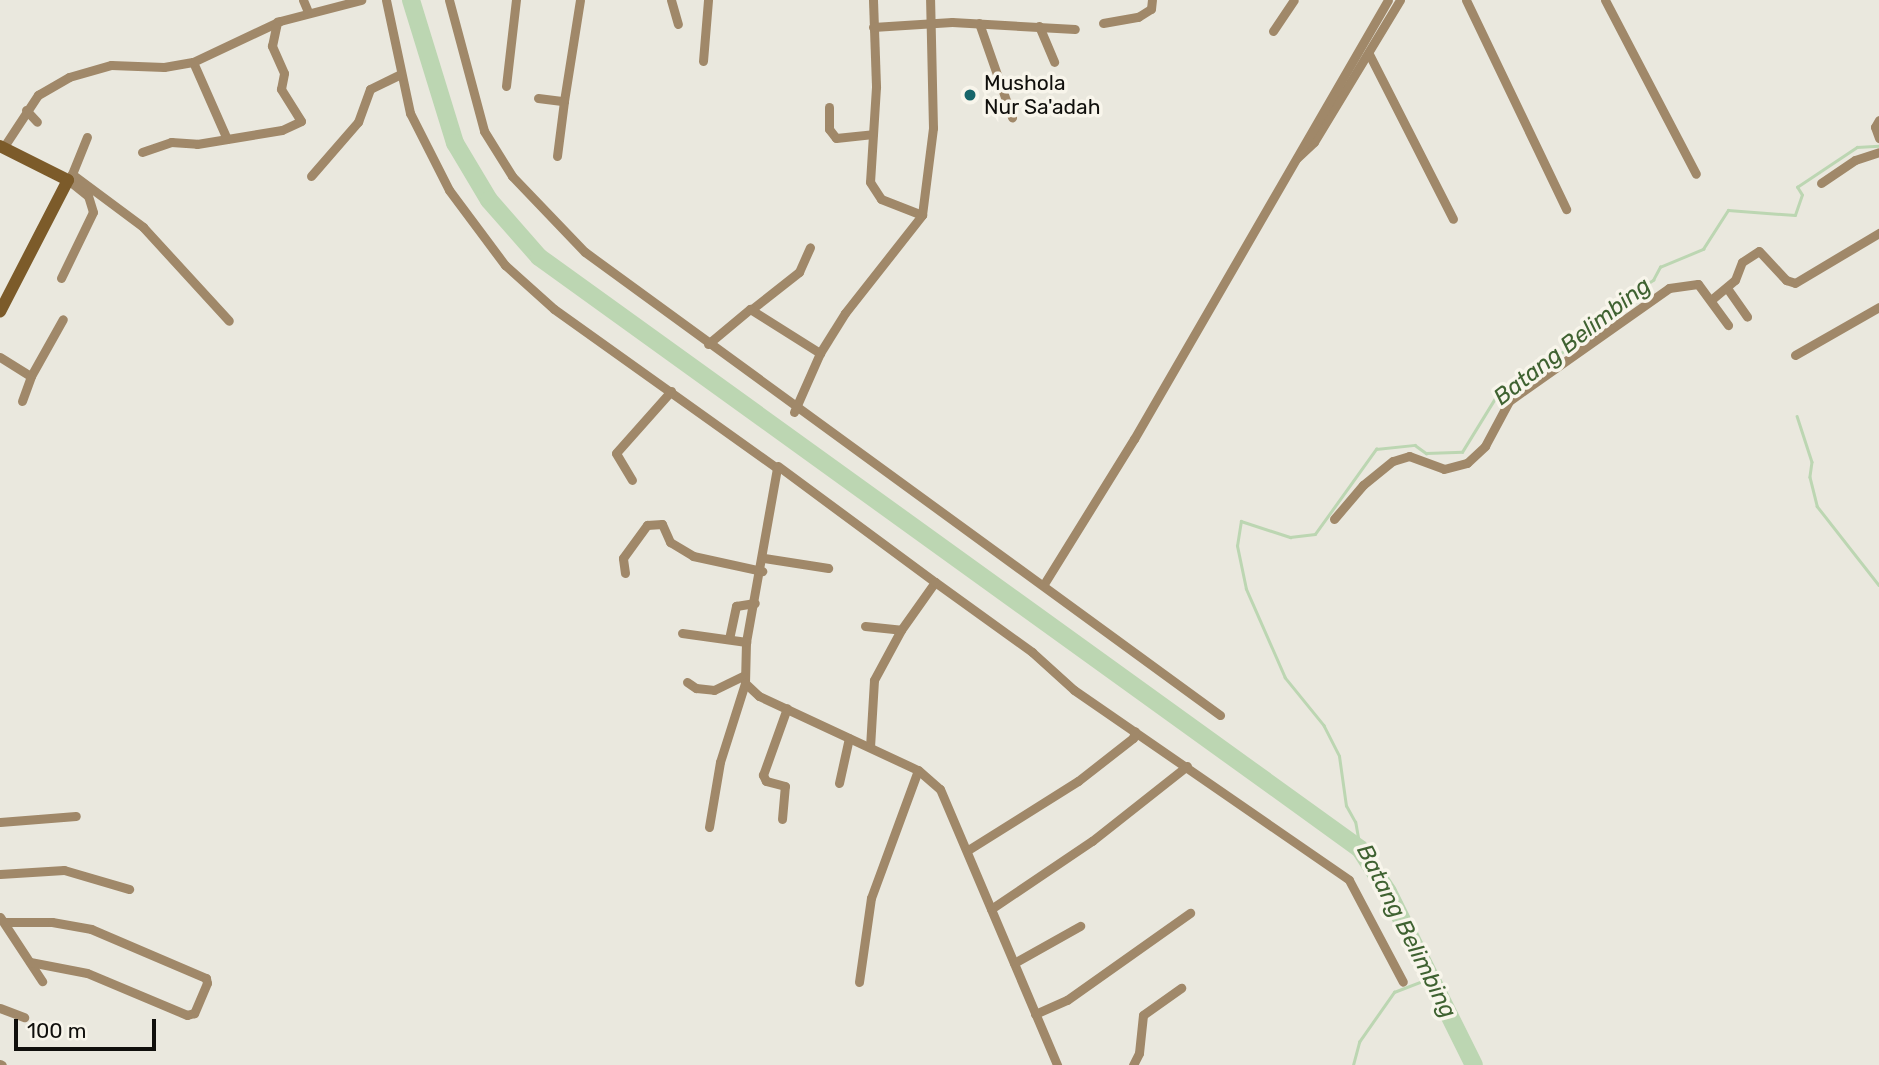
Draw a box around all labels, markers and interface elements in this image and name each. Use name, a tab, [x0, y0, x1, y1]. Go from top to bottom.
place label: Mushola Nur Sa'adah	[984, 70, 1101, 120]
marker: Mushola Nur Sa'adah	[962, 87, 978, 103]
water label: Batang Belimbing	[1488, 271, 1656, 411]
water label: Batang Belimbing	[1351, 839, 1463, 1023]
scale bar	[18, 1006, 159, 1050]
text: 100 m	[27, 1018, 86, 1043]

